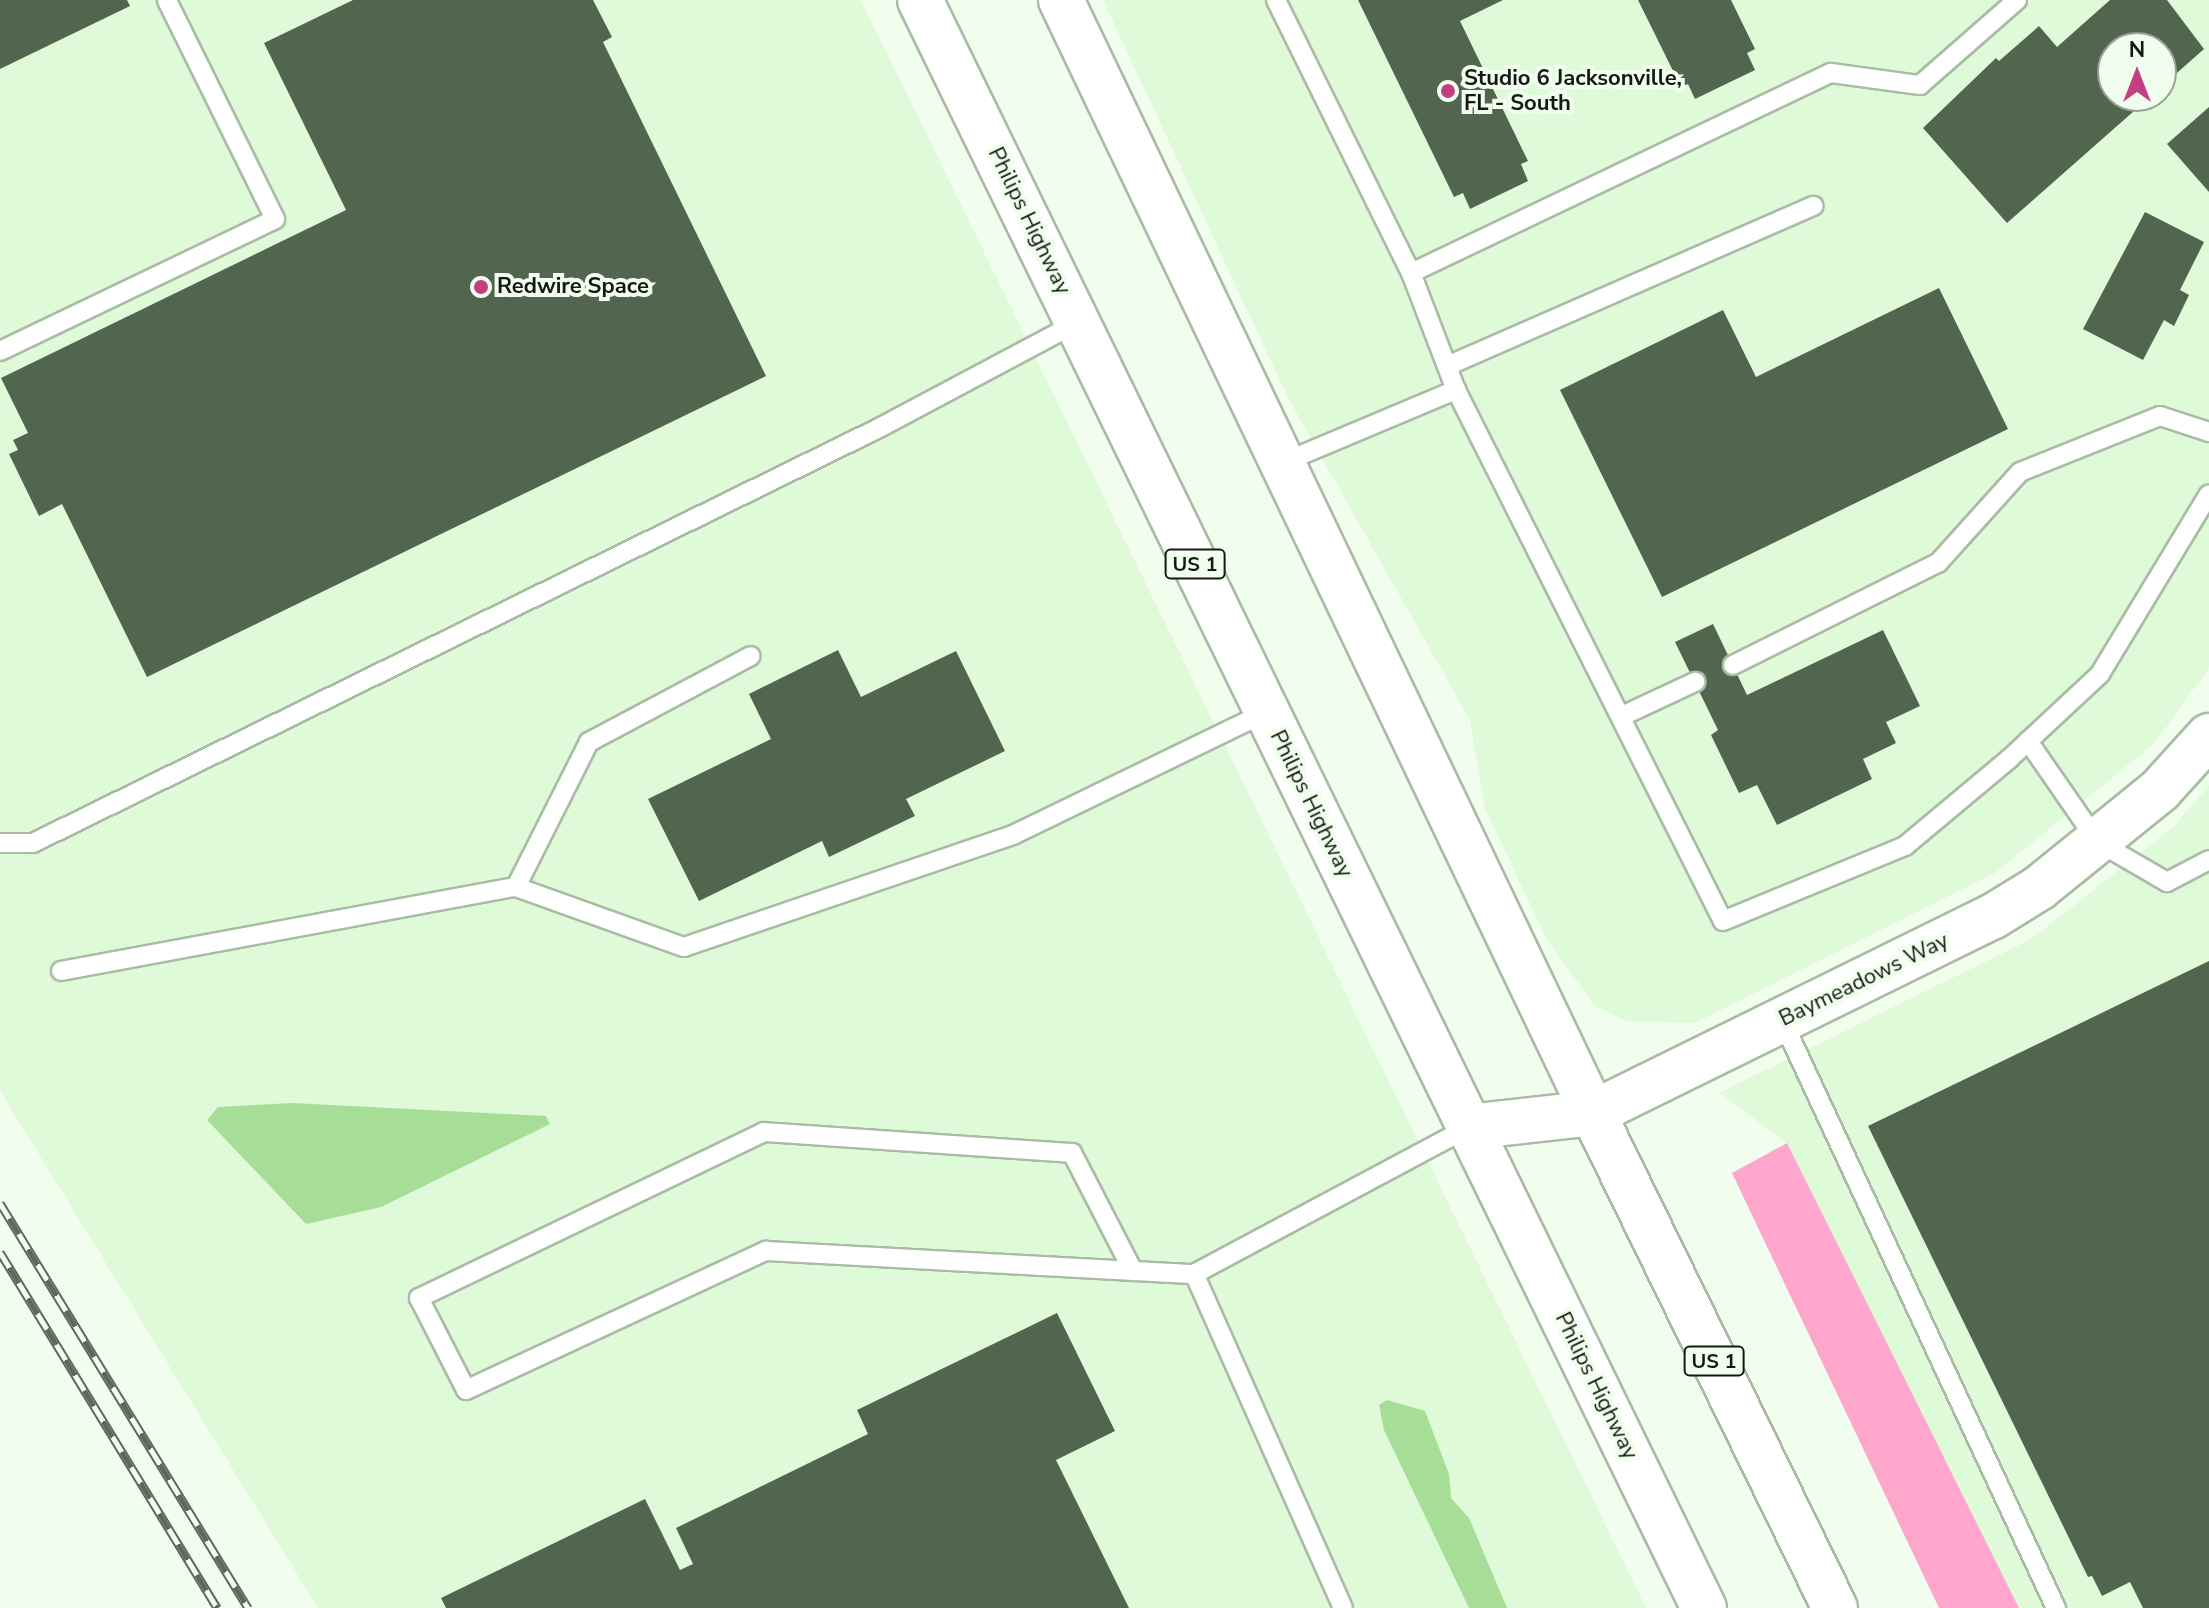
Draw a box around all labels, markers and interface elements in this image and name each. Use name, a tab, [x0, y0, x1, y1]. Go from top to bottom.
north arrow	[2097, 32, 2177, 112]
text: N	[2129, 35, 2145, 65]
place label: Studio 6 Jacksonville, FL - South	[1464, 65, 1682, 116]
marker: Studio 6 Jacksonville, FL - South	[1439, 82, 1457, 100]
street label: Philips Highway	[982, 143, 1076, 299]
place label: Redwire Space	[497, 274, 649, 300]
marker: Redwire Space	[472, 278, 490, 296]
road number: US 1	[1163, 548, 1227, 580]
street label: Philips Highway	[1264, 726, 1358, 882]
street label: Baymeadows Way	[1775, 928, 1953, 1032]
street label: Philips Highway	[1549, 1308, 1643, 1464]
road number: US 1	[1682, 1345, 1746, 1377]

